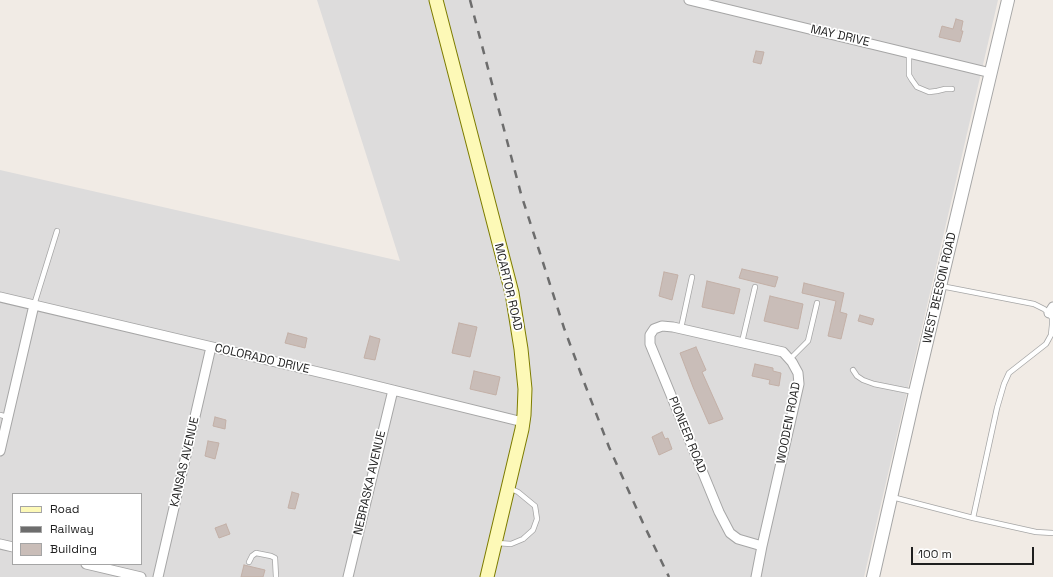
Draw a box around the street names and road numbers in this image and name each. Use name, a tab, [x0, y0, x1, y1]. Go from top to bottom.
street label: MAY DRIVE	[809, 22, 871, 50]
street label: WEST BEESON ROAD	[920, 231, 960, 345]
street label: MCARTOR ROAD	[491, 242, 525, 332]
street label: COLORADO DRIVE	[213, 341, 311, 377]
street label: WOODEN ROAD	[774, 381, 804, 465]
street label: PIONEER ROAD	[665, 395, 709, 475]
street label: KANSAS AVENUE	[168, 416, 202, 508]
street label: NEBRASKA AVENUE	[351, 429, 389, 537]

